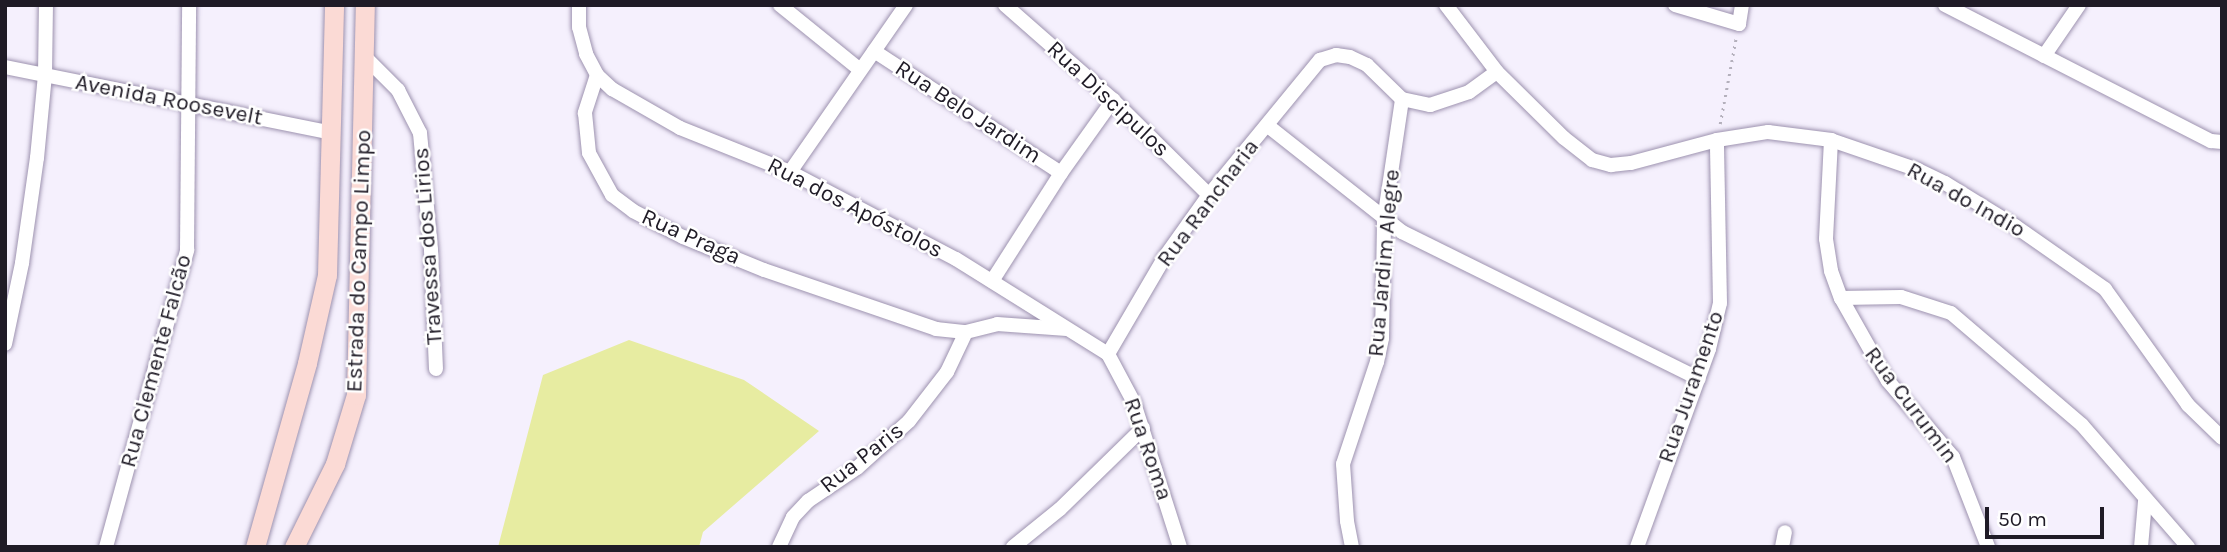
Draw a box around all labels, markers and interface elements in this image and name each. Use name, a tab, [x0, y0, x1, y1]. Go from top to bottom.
street label: Rua Discipulos	[1041, 35, 1175, 163]
street label: Rua Belo Jardim	[890, 54, 1046, 170]
street label: Avenida Roosevelt	[73, 68, 265, 132]
street label: Estrada do Campo Limpo	[341, 129, 377, 393]
street label: Rua Rancharia	[1151, 134, 1265, 272]
street label: Travessa dos Lirios	[407, 146, 449, 346]
street label: Rua dos Apóstolos	[763, 152, 947, 264]
street label: Rua do Indio	[1902, 156, 2030, 244]
street label: Rua Jardim Alegre	[1362, 168, 1406, 358]
street label: Rua Praga	[637, 203, 745, 271]
street label: Rua Clemente Falcão	[114, 252, 198, 470]
street label: Rua Juramento	[1652, 307, 1730, 467]
street label: Rua Curumin	[1858, 341, 1964, 469]
street label: Rua Roma	[1118, 394, 1178, 504]
street label: Rua Paris	[815, 417, 909, 499]
scale bar	[1989, 492, 2108, 536]
text: 50 m	[1998, 507, 2047, 531]

